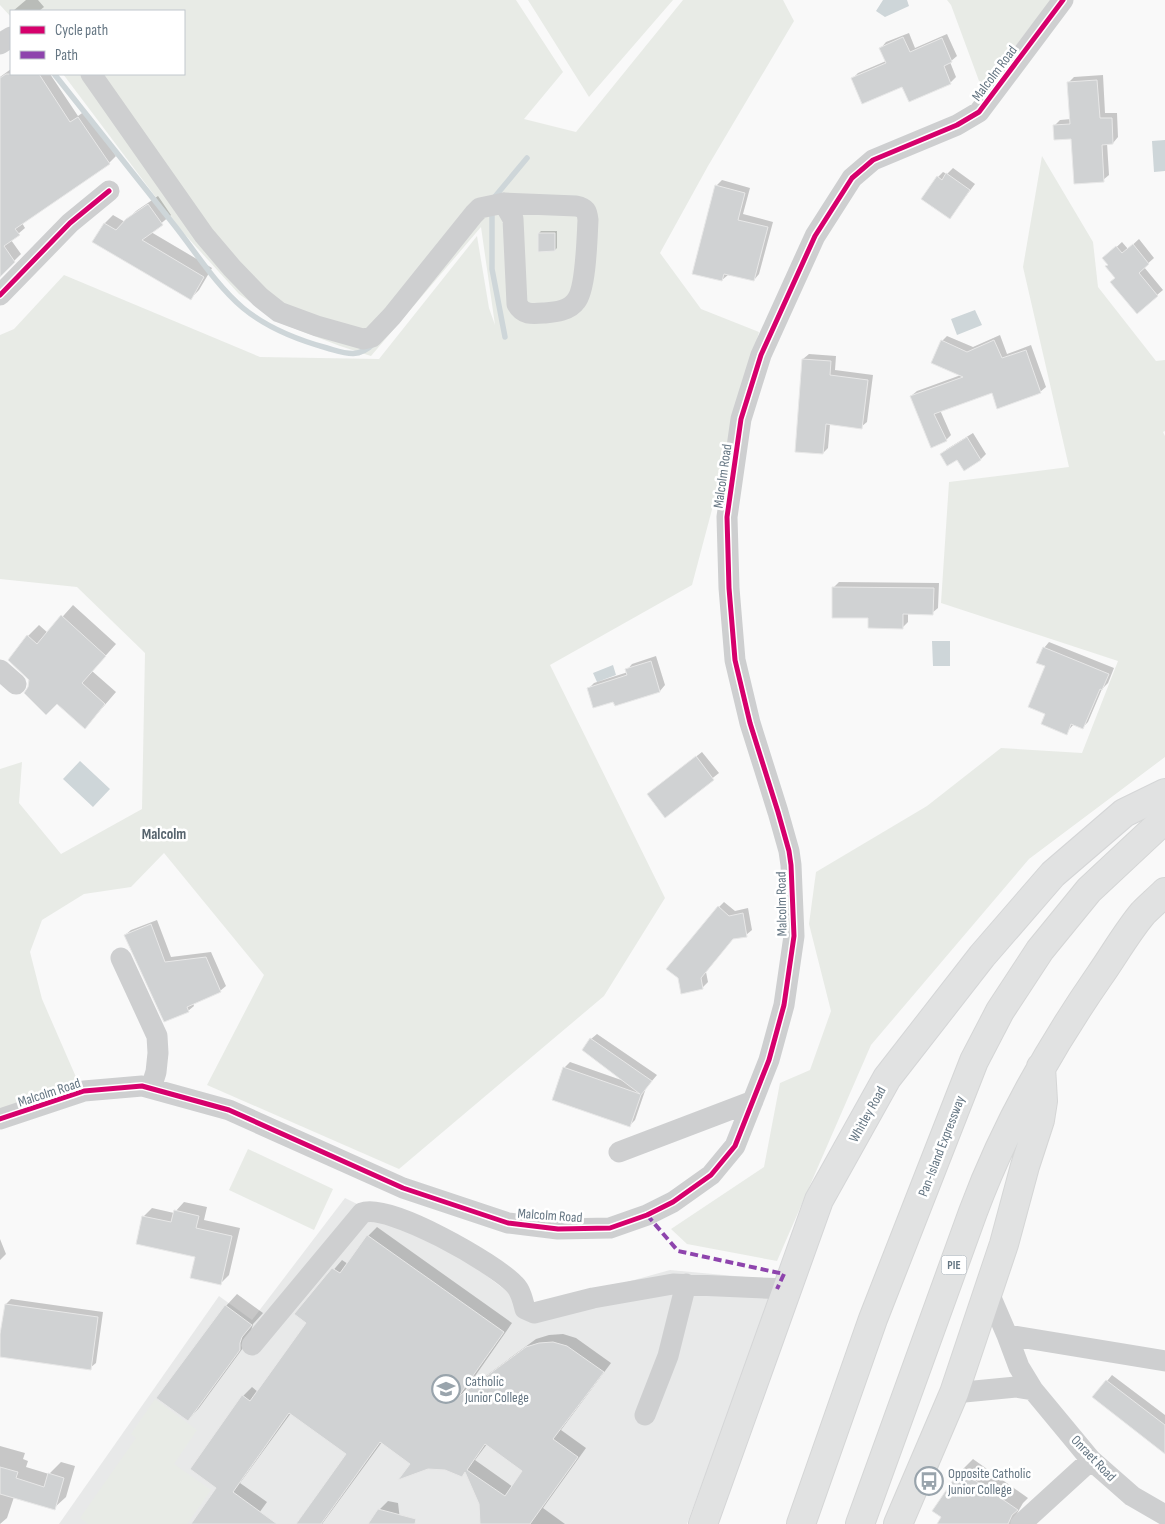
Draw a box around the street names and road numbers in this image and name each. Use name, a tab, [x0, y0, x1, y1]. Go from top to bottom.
street label: Malcolm Road	[968, 42, 1021, 104]
street label: Malcolm Road	[710, 443, 735, 509]
street label: Malcolm Road	[772, 871, 791, 937]
street label: Malcolm Road	[16, 1074, 83, 1111]
street label: Whitley Road	[845, 1083, 890, 1145]
street label: Pan-Island Expressway	[914, 1093, 969, 1199]
street label: Malcolm Road	[517, 1205, 583, 1226]
road number: PIE	[942, 1256, 966, 1274]
street label: Onraet Road	[1068, 1432, 1120, 1485]

